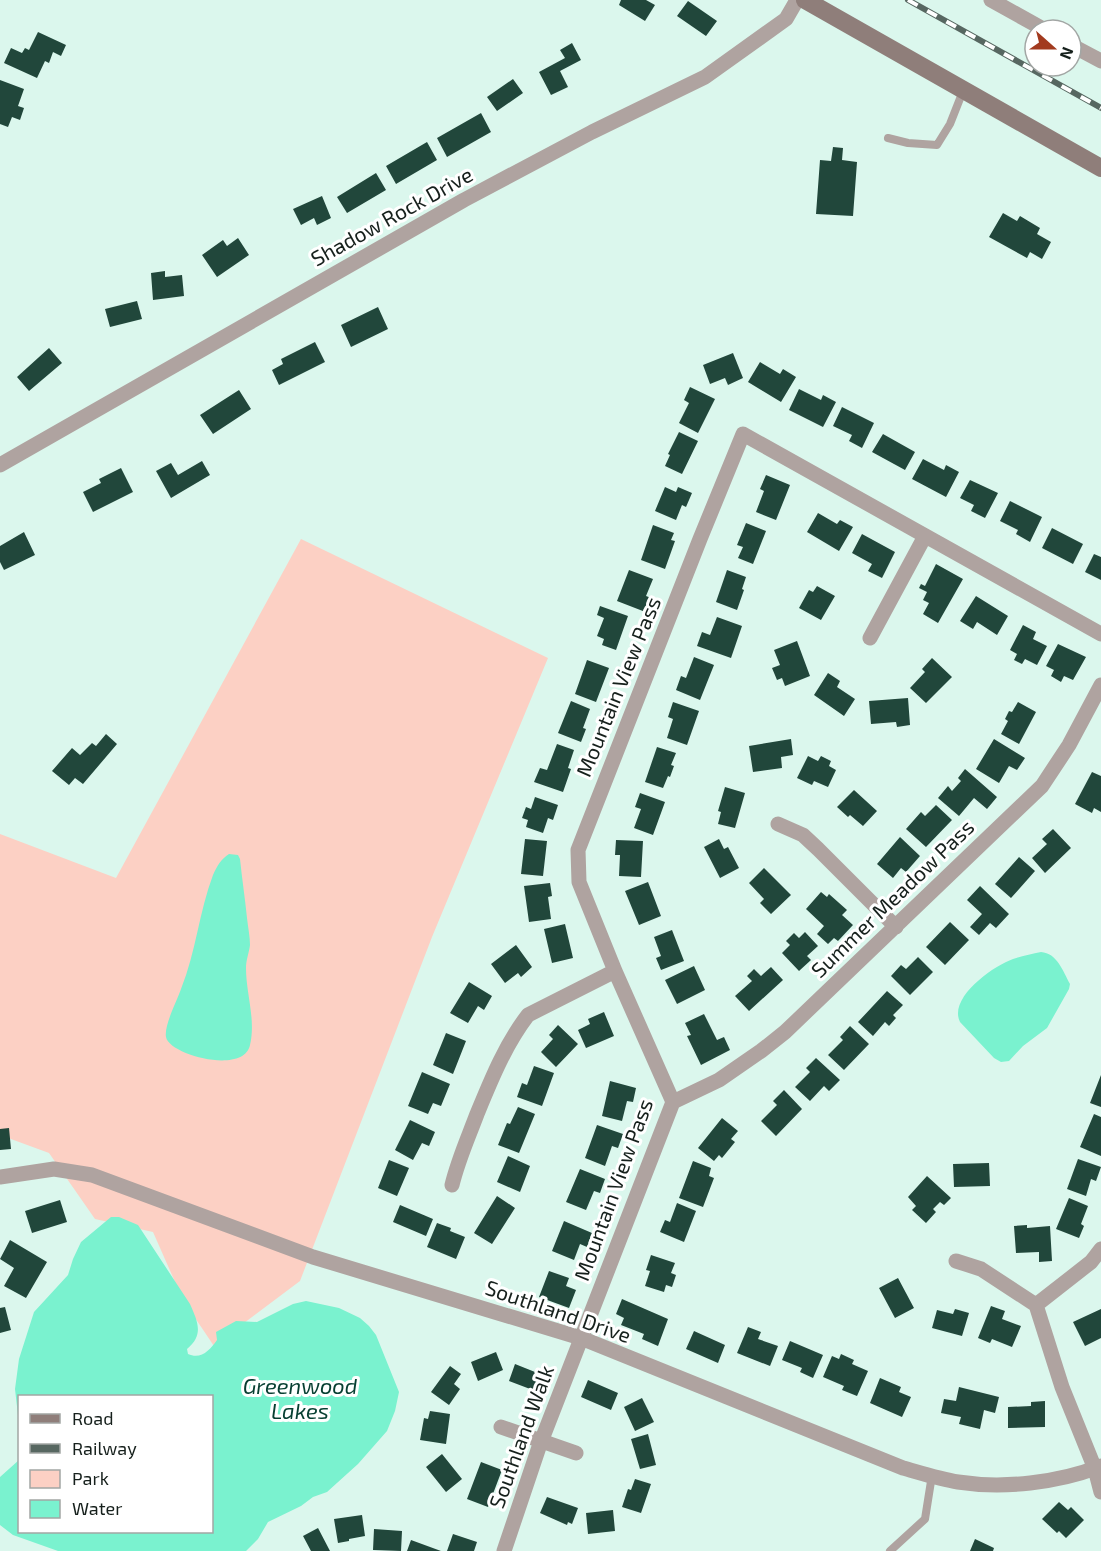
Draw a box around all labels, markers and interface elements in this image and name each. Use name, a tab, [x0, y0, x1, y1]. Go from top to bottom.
north arrow	[1023, 18, 1083, 78]
text: N	[1057, 45, 1078, 62]
street label: Shadow Rock Drive	[306, 161, 477, 271]
street label: Mountain View Pass	[570, 593, 665, 780]
street label: Summer Meadow Pass	[805, 814, 978, 982]
street label: Mountain View Pass	[568, 1095, 657, 1284]
street label: Southland Drive	[482, 1274, 635, 1347]
street label: Southland Walk	[483, 1361, 558, 1511]
water label: Greenwood Lakes	[243, 1372, 358, 1423]
legend	[18, 1395, 213, 1533]
text: Road	[72, 1407, 113, 1429]
text: Railway	[72, 1437, 137, 1459]
text: Park	[72, 1467, 109, 1489]
text: Water	[72, 1497, 122, 1519]

